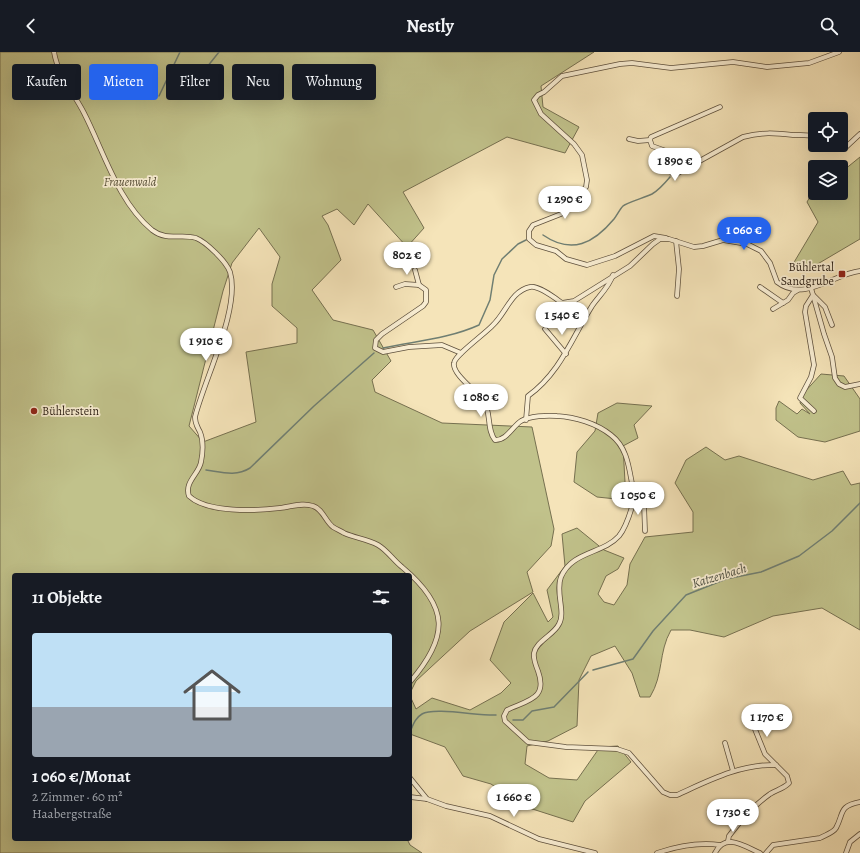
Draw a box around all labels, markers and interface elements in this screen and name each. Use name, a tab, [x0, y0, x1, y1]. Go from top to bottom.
text: Nestly	[406, 14, 454, 38]
icon: back	[20, 15, 42, 37]
icon: search	[818, 15, 840, 37]
chip: Kaufen	[12, 64, 81, 100]
chip: Mieten	[89, 64, 158, 100]
chip: Filter	[166, 64, 224, 100]
chip: Neu	[232, 64, 284, 100]
chip: Wohnung	[292, 64, 376, 100]
map controls	[808, 112, 848, 200]
button: locate	[808, 112, 848, 152]
pin: 1 890 €	[638, 148, 712, 182]
text: 1 890 €	[657, 152, 693, 169]
button: layers	[808, 160, 848, 200]
park label: Frauenwald	[104, 174, 157, 190]
pin: 1 290 €	[528, 186, 602, 220]
text: 1 290 €	[547, 190, 583, 207]
pin: 1 060 €	[707, 217, 781, 251]
text: 1 060 €	[726, 221, 762, 238]
pin: 802 €	[379, 242, 435, 276]
text: 802 €	[393, 246, 421, 263]
place label: Bühlertal Sandgrube	[781, 259, 834, 289]
marker: Bühlertal Sandgrube	[837, 269, 847, 279]
pin: 1 540 €	[525, 302, 599, 336]
text: 1 540 €	[545, 306, 579, 323]
pin: 1 910 €	[169, 328, 243, 362]
text: 1 910 €	[189, 332, 223, 349]
pin: 1 080 €	[444, 384, 518, 418]
text: 1 080 €	[463, 388, 499, 405]
place label: Bühlerstein	[42, 403, 100, 419]
marker: Bühlerstein	[29, 406, 39, 416]
pin: 1 050 €	[601, 482, 675, 516]
text: 1 050 €	[620, 486, 656, 503]
water label: Katzenbach	[690, 559, 748, 592]
text: 11 Objekte	[32, 586, 102, 609]
icon: filters	[370, 586, 392, 608]
icon: home	[176, 659, 248, 731]
pin: 1 170 €	[730, 704, 804, 738]
text: 1 170 €	[750, 708, 784, 725]
text: 1 060 €/Monat	[32, 765, 131, 788]
pin: 1 660 €	[477, 784, 551, 818]
text: 2 Zimmer · 60 m²	[32, 788, 123, 805]
text: 1 660 €	[496, 788, 532, 805]
pin: 1 730 €	[696, 799, 770, 833]
text: 1 730 €	[716, 803, 750, 820]
text: Haabergstraße	[32, 805, 112, 822]

